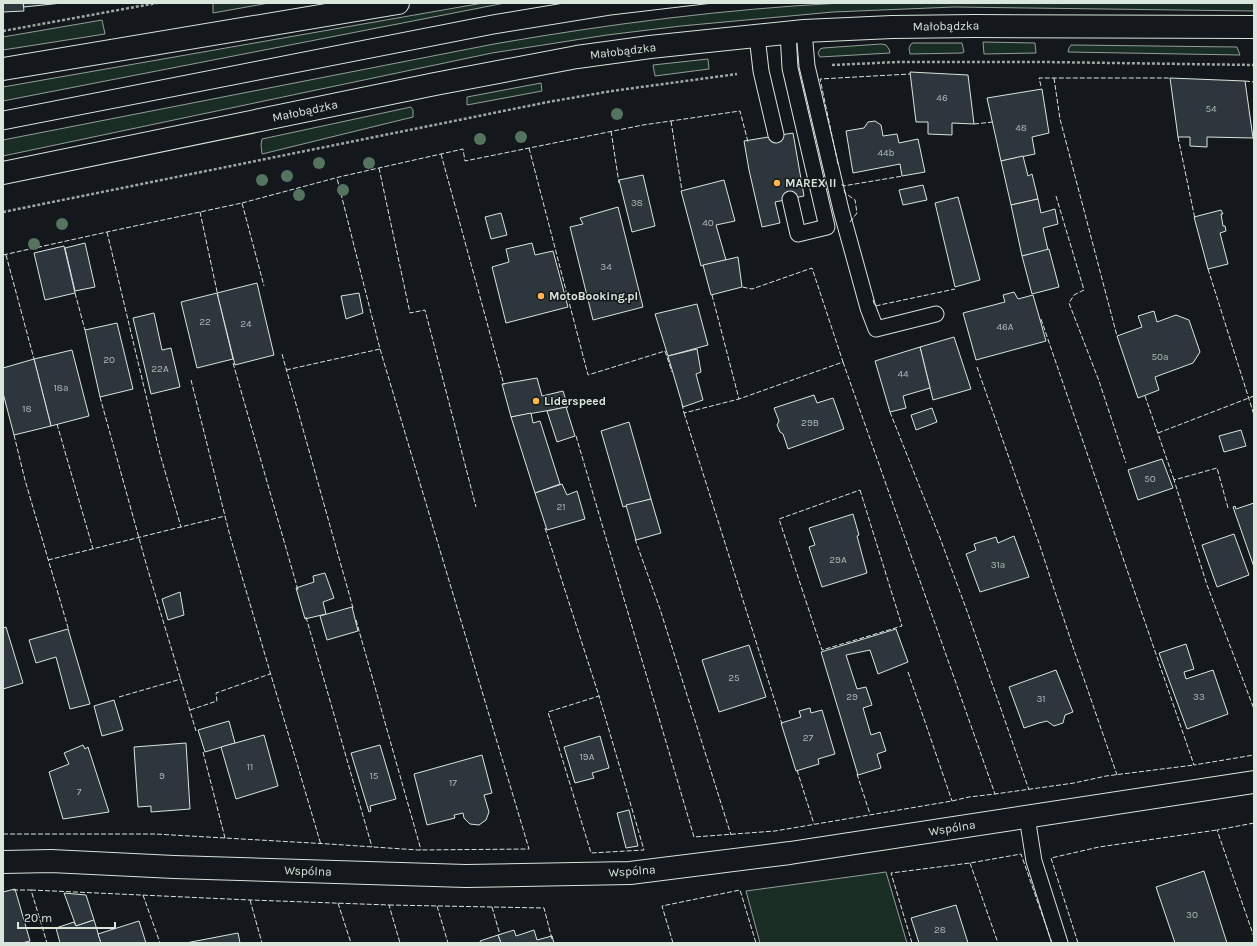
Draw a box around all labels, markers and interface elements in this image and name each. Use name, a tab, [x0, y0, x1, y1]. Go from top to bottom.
street label: Małobądzka	[913, 18, 979, 34]
street label: Małobądzka	[589, 40, 657, 62]
house number: 46	[936, 92, 948, 104]
street label: Małobądzka	[271, 97, 339, 125]
house number: 54	[1205, 103, 1217, 115]
house number: 48	[1015, 122, 1027, 134]
house number: 44b	[877, 147, 895, 159]
place label: MAREX II	[785, 176, 836, 190]
marker: MAREX II	[772, 178, 782, 188]
house number: 38	[631, 197, 643, 209]
house number: 40	[702, 217, 714, 229]
house number: 34	[600, 261, 612, 273]
place label: MotoBooking.pl	[549, 289, 638, 303]
marker: MotoBooking.pl	[536, 291, 546, 301]
house number: 22	[199, 316, 211, 328]
house number: 24	[240, 318, 252, 330]
house number: 46A	[996, 321, 1014, 333]
house number: 50a	[1151, 351, 1169, 363]
house number: 20	[103, 354, 115, 366]
house number: 22A	[151, 363, 169, 375]
house number: 44	[897, 368, 909, 380]
house number: 18a	[54, 382, 68, 394]
place label: Liderspeed	[544, 394, 606, 408]
marker: Liderspeed	[531, 396, 541, 406]
house number: 18	[22, 403, 32, 415]
house number: 29B	[801, 417, 819, 429]
house number: 50	[1144, 473, 1156, 485]
house number: 21	[556, 501, 566, 513]
house number: 29A	[829, 554, 847, 566]
house number: 31a	[991, 559, 1005, 571]
house number: 25	[728, 672, 740, 684]
house number: 29	[846, 691, 858, 703]
house number: 33	[1193, 691, 1205, 703]
house number: 31	[1036, 693, 1046, 705]
house number: 27	[803, 732, 814, 744]
house number: 19A	[580, 751, 595, 763]
house number: 11	[247, 761, 253, 773]
house number: 9	[159, 770, 165, 782]
house number: 15	[370, 770, 379, 782]
house number: 17	[449, 777, 457, 789]
house number: 7	[77, 786, 82, 798]
street label: Wspólna	[928, 817, 976, 839]
street label: Wspólna	[608, 862, 656, 880]
street label: Wspólna	[284, 863, 332, 879]
scale bar	[18, 904, 115, 930]
house number: 30	[1186, 909, 1198, 921]
text: 20 m	[24, 911, 52, 925]
house number: 28	[934, 924, 946, 936]

